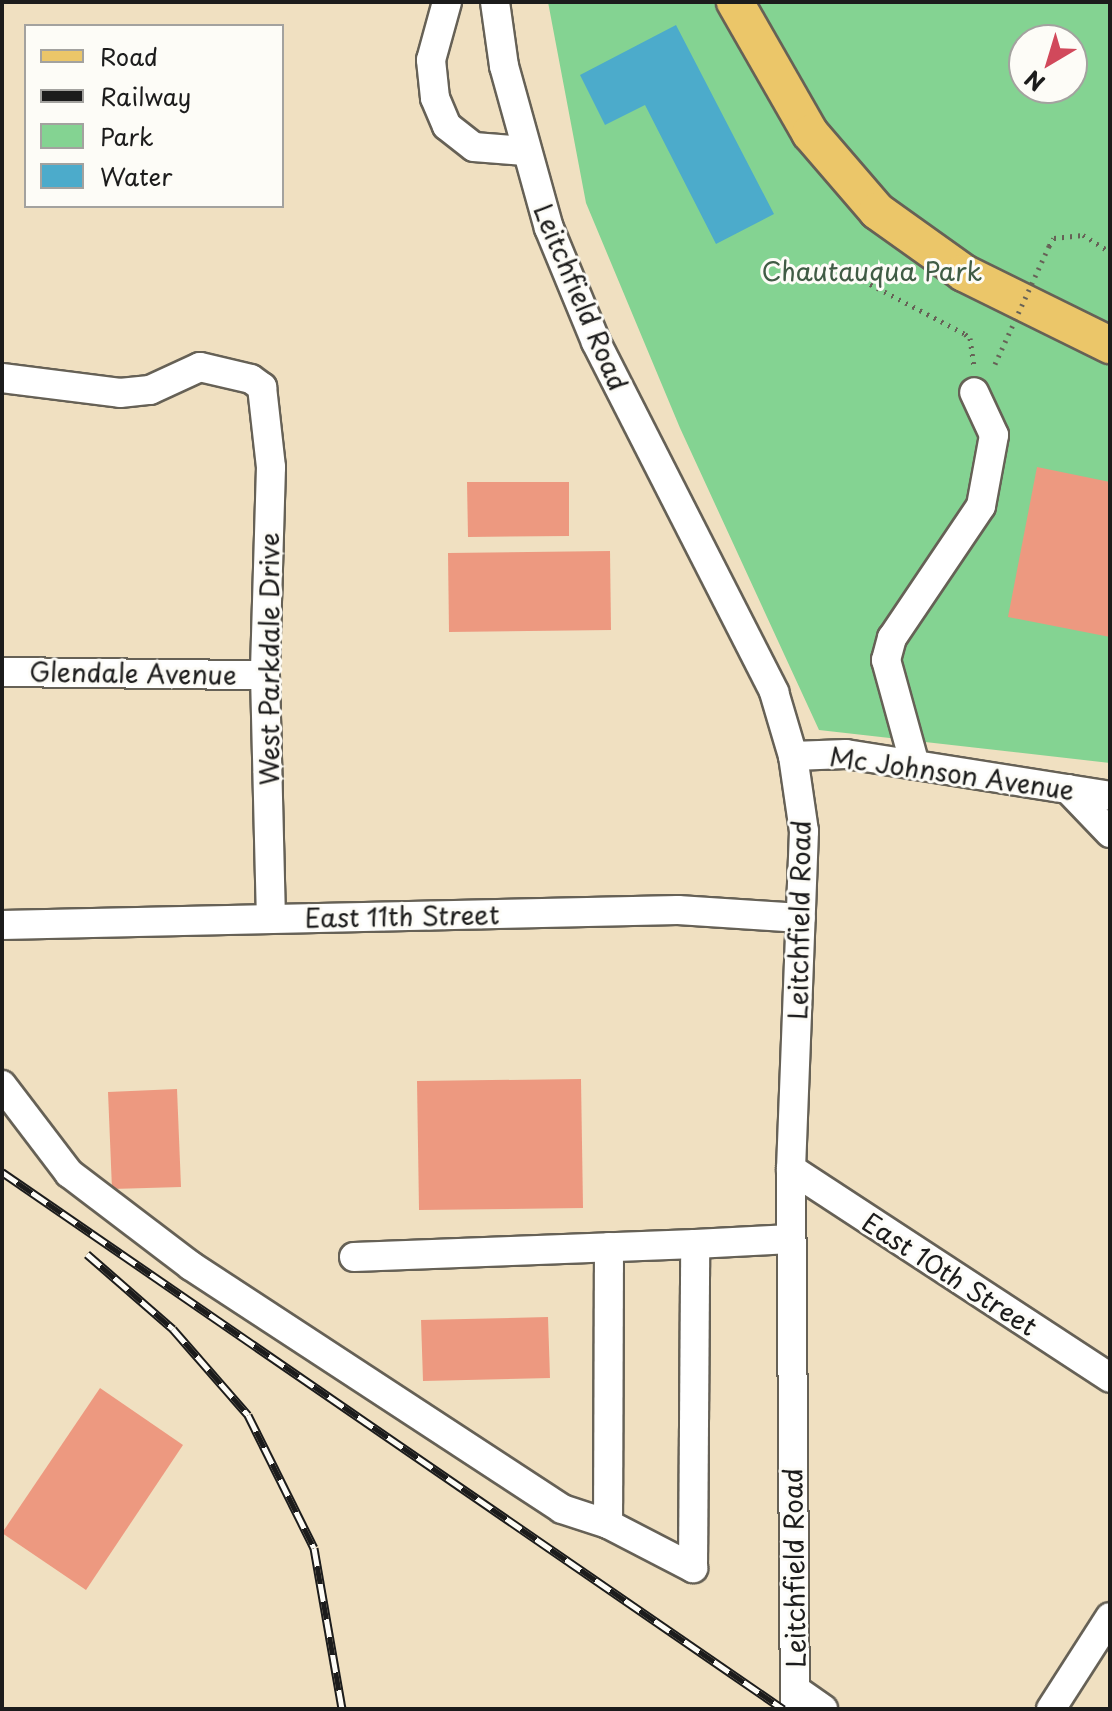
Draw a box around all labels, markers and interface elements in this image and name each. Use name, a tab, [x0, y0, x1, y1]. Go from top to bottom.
legend	[24, 24, 284, 208]
north arrow	[1008, 24, 1088, 104]
text: Road	[100, 38, 158, 74]
text: N	[1017, 63, 1051, 100]
text: Railway	[100, 78, 191, 114]
text: Park	[100, 118, 154, 154]
text: Water	[100, 158, 172, 194]
street label: Leitchfield Road	[527, 199, 635, 395]
park label: Chautauqua Park	[762, 255, 982, 287]
street label: West Parkdale Drive	[253, 531, 285, 787]
street label: Glendale Avenue	[30, 656, 236, 690]
street label: Mc Johnson Avenue	[828, 740, 1076, 806]
street label: Leitchfield Road	[782, 819, 816, 1021]
street label: East 11th Street	[303, 899, 501, 933]
street label: East 10th Street	[856, 1206, 1044, 1342]
street label: Leitchfield Road	[777, 1467, 811, 1669]

